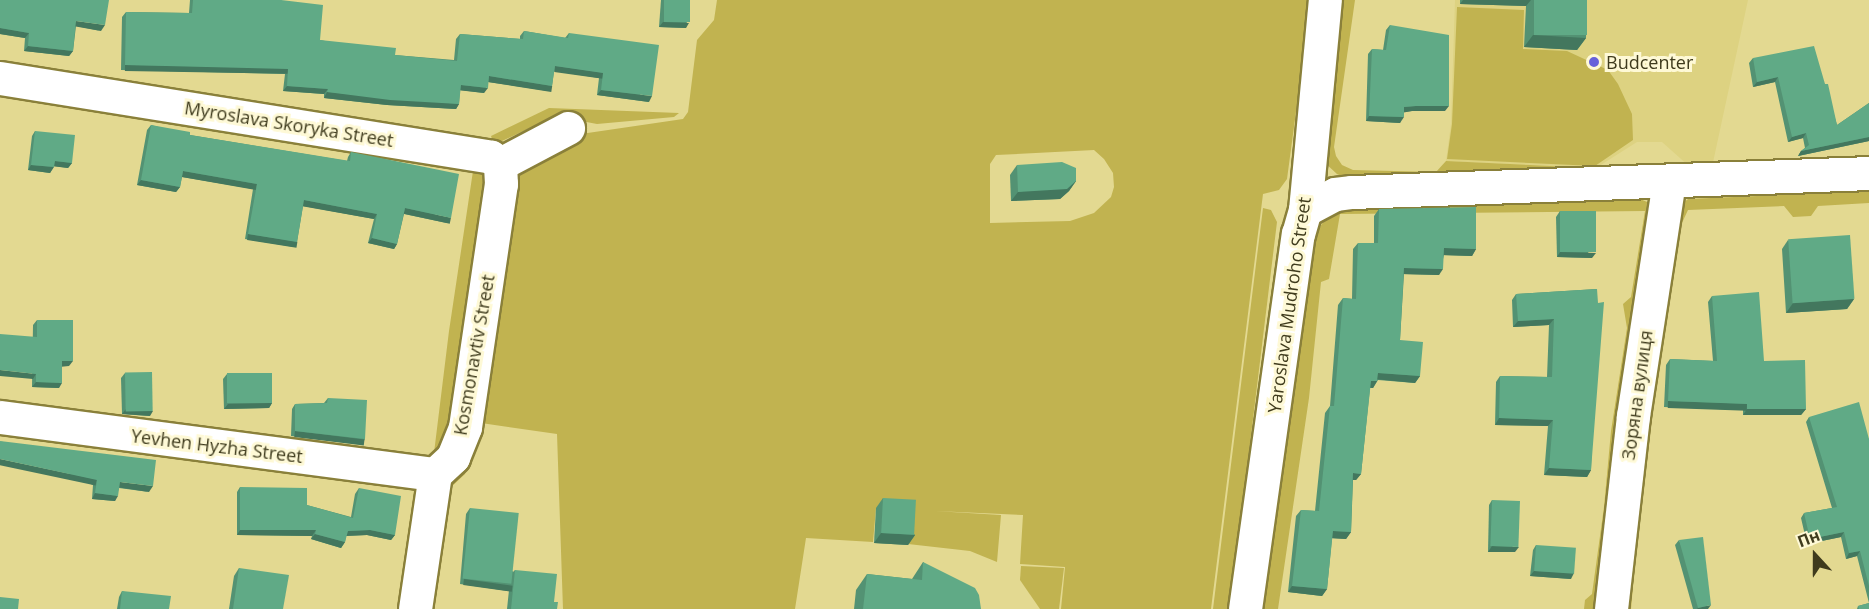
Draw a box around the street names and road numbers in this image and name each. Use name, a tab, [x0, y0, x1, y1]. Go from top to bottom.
street label: Myroslava Skoryka Street	[183, 97, 395, 151]
street label: Yaroslava Mudroho Street	[1263, 195, 1315, 415]
street label: Kosmonavtiv Street	[449, 273, 499, 437]
street label: Зоряна вулиця	[1617, 329, 1657, 461]
street label: Yevhen Hyzha Street	[130, 425, 304, 467]

